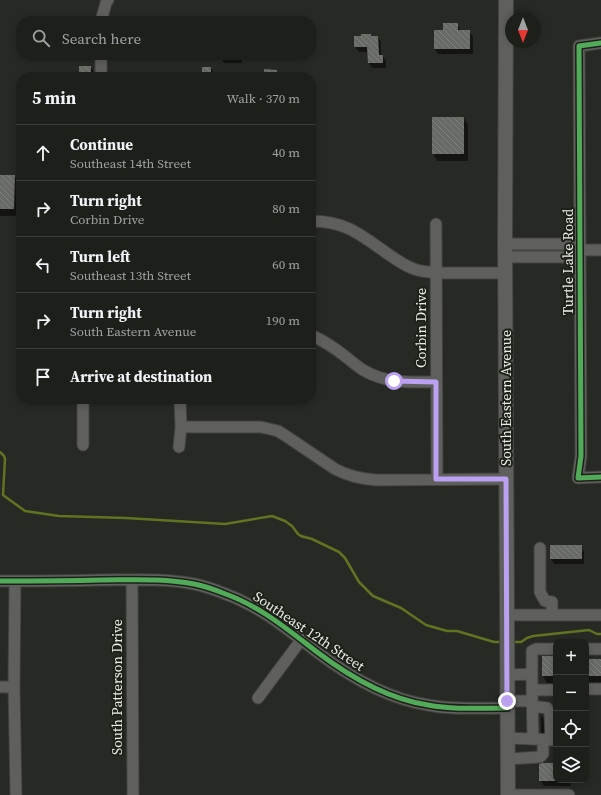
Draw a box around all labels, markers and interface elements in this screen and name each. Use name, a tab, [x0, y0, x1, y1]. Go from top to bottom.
north arrow	[505, 12, 541, 48]
search box	[16, 16, 316, 60]
icon: search	[30, 27, 52, 49]
text: Search here	[62, 28, 141, 49]
text: 5 min	[32, 86, 76, 110]
text: Walk · 370 m	[227, 90, 300, 107]
text: Continue	[70, 134, 133, 155]
icon: ahead	[32, 142, 54, 164]
text: 40 m	[272, 144, 300, 161]
text: Southeast 14th Street	[70, 155, 191, 172]
text: Turn right	[70, 190, 142, 211]
icon: right	[32, 198, 54, 220]
text: 80 m	[272, 200, 300, 217]
street label: Turtle Lake Road	[558, 209, 578, 315]
text: Corbin Drive	[70, 211, 144, 228]
text: Turn left	[70, 246, 130, 267]
icon: left	[32, 254, 54, 276]
text: 60 m	[272, 256, 300, 273]
text: Southeast 13th Street	[70, 267, 191, 284]
street label: Corbin Drive	[411, 288, 431, 368]
text: Turn right	[70, 302, 142, 323]
icon: right	[32, 310, 54, 332]
text: 190 m	[266, 312, 300, 329]
text: South Eastern Avenue	[70, 323, 196, 340]
street label: South Eastern Avenue	[496, 330, 516, 466]
icon: arrive	[32, 366, 54, 388]
text: Arrive at destination	[70, 366, 212, 387]
route start	[385, 372, 403, 390]
street label: Southeast 12th Street	[249, 586, 369, 676]
street label: South Patterson Drive	[107, 619, 127, 755]
map controls	[553, 639, 589, 783]
button: +	[553, 639, 589, 675]
button: −	[553, 675, 589, 711]
route end	[498, 692, 516, 710]
button: locate	[553, 711, 589, 747]
button: layers	[553, 747, 589, 783]

